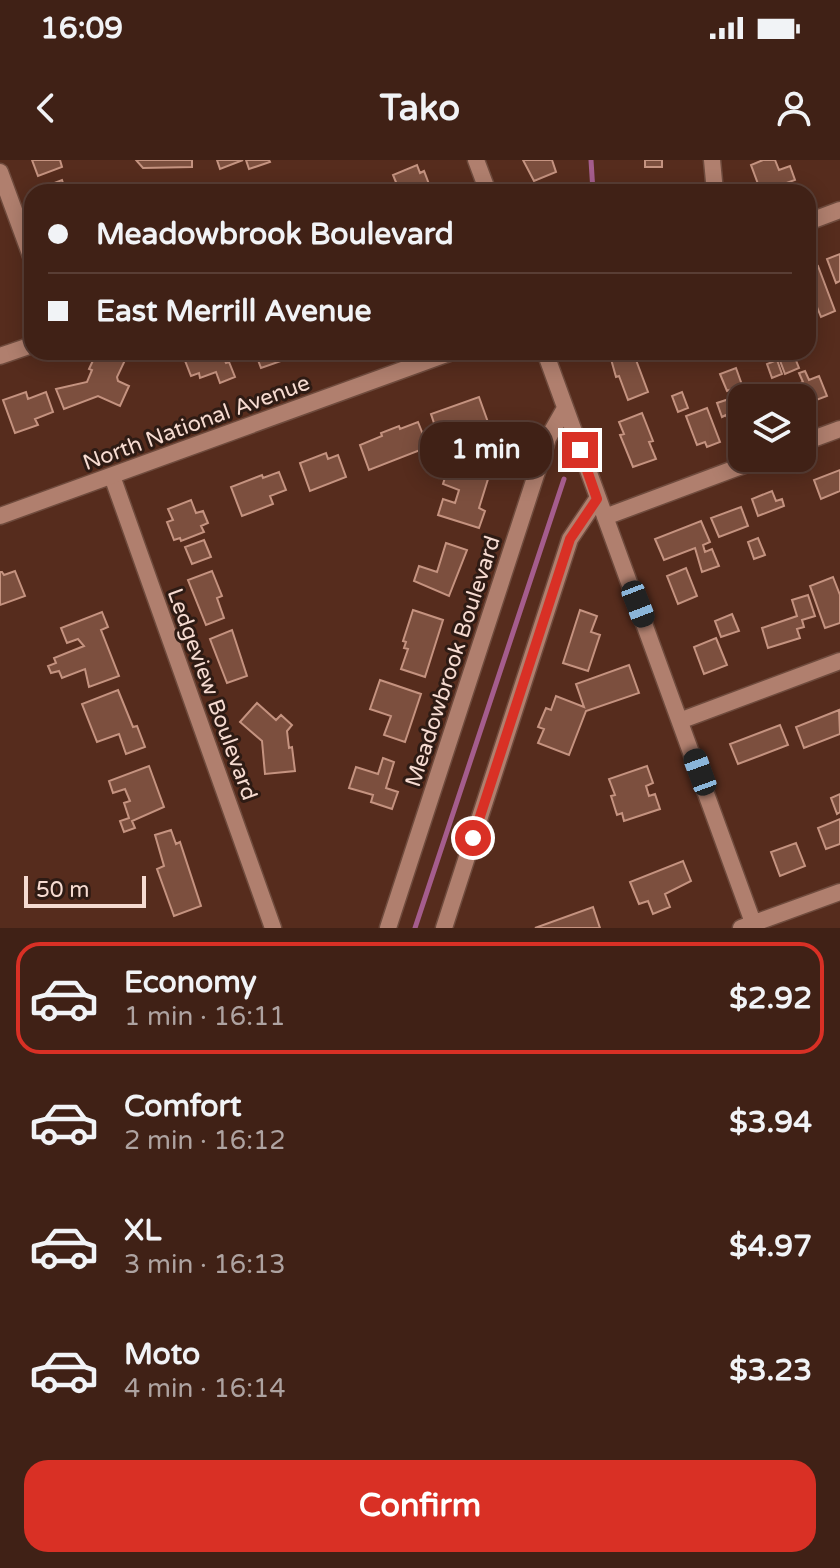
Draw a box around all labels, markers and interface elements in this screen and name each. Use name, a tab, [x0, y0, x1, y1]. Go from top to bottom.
text: 16:09	[40, 10, 123, 47]
icon: back	[24, 86, 68, 130]
icon: person	[772, 86, 816, 130]
text: Tako	[380, 87, 460, 130]
text: Meadowbrook Boulevard	[96, 216, 454, 253]
text: East Merrill Avenue	[96, 293, 371, 330]
street label: North National Avenue	[79, 370, 313, 476]
map controls	[728, 384, 816, 472]
button: layers	[728, 384, 816, 472]
callout: 1 min	[420, 422, 552, 478]
route end	[562, 432, 598, 468]
text: 1 min	[451, 434, 521, 465]
street label: Meadowbrook Boulevard	[400, 533, 506, 790]
car	[618, 577, 658, 631]
street label: Ledgeview Boulevard	[162, 585, 262, 804]
car	[681, 745, 719, 799]
route start	[455, 820, 491, 856]
scale bar	[24, 872, 146, 908]
text: 50 m	[36, 877, 90, 903]
icon: car	[28, 962, 100, 1034]
text: Economy	[124, 964, 257, 1001]
text: $2.92	[729, 980, 812, 1017]
text: 1 min · 16:11	[124, 1001, 286, 1032]
icon: car	[28, 1086, 100, 1158]
text: Comfort	[124, 1088, 242, 1125]
text: $3.94	[729, 1104, 812, 1141]
text: 2 min · 16:12	[124, 1125, 286, 1156]
icon: car	[28, 1210, 100, 1282]
text: XL	[124, 1212, 161, 1249]
text: $4.97	[729, 1228, 812, 1265]
text: 3 min · 16:13	[124, 1249, 286, 1280]
icon: car	[28, 1334, 100, 1406]
text: Moto	[124, 1336, 200, 1373]
text: $3.23	[729, 1352, 812, 1389]
text: 4 min · 16:14	[124, 1373, 286, 1404]
button: Confirm	[24, 1460, 816, 1552]

